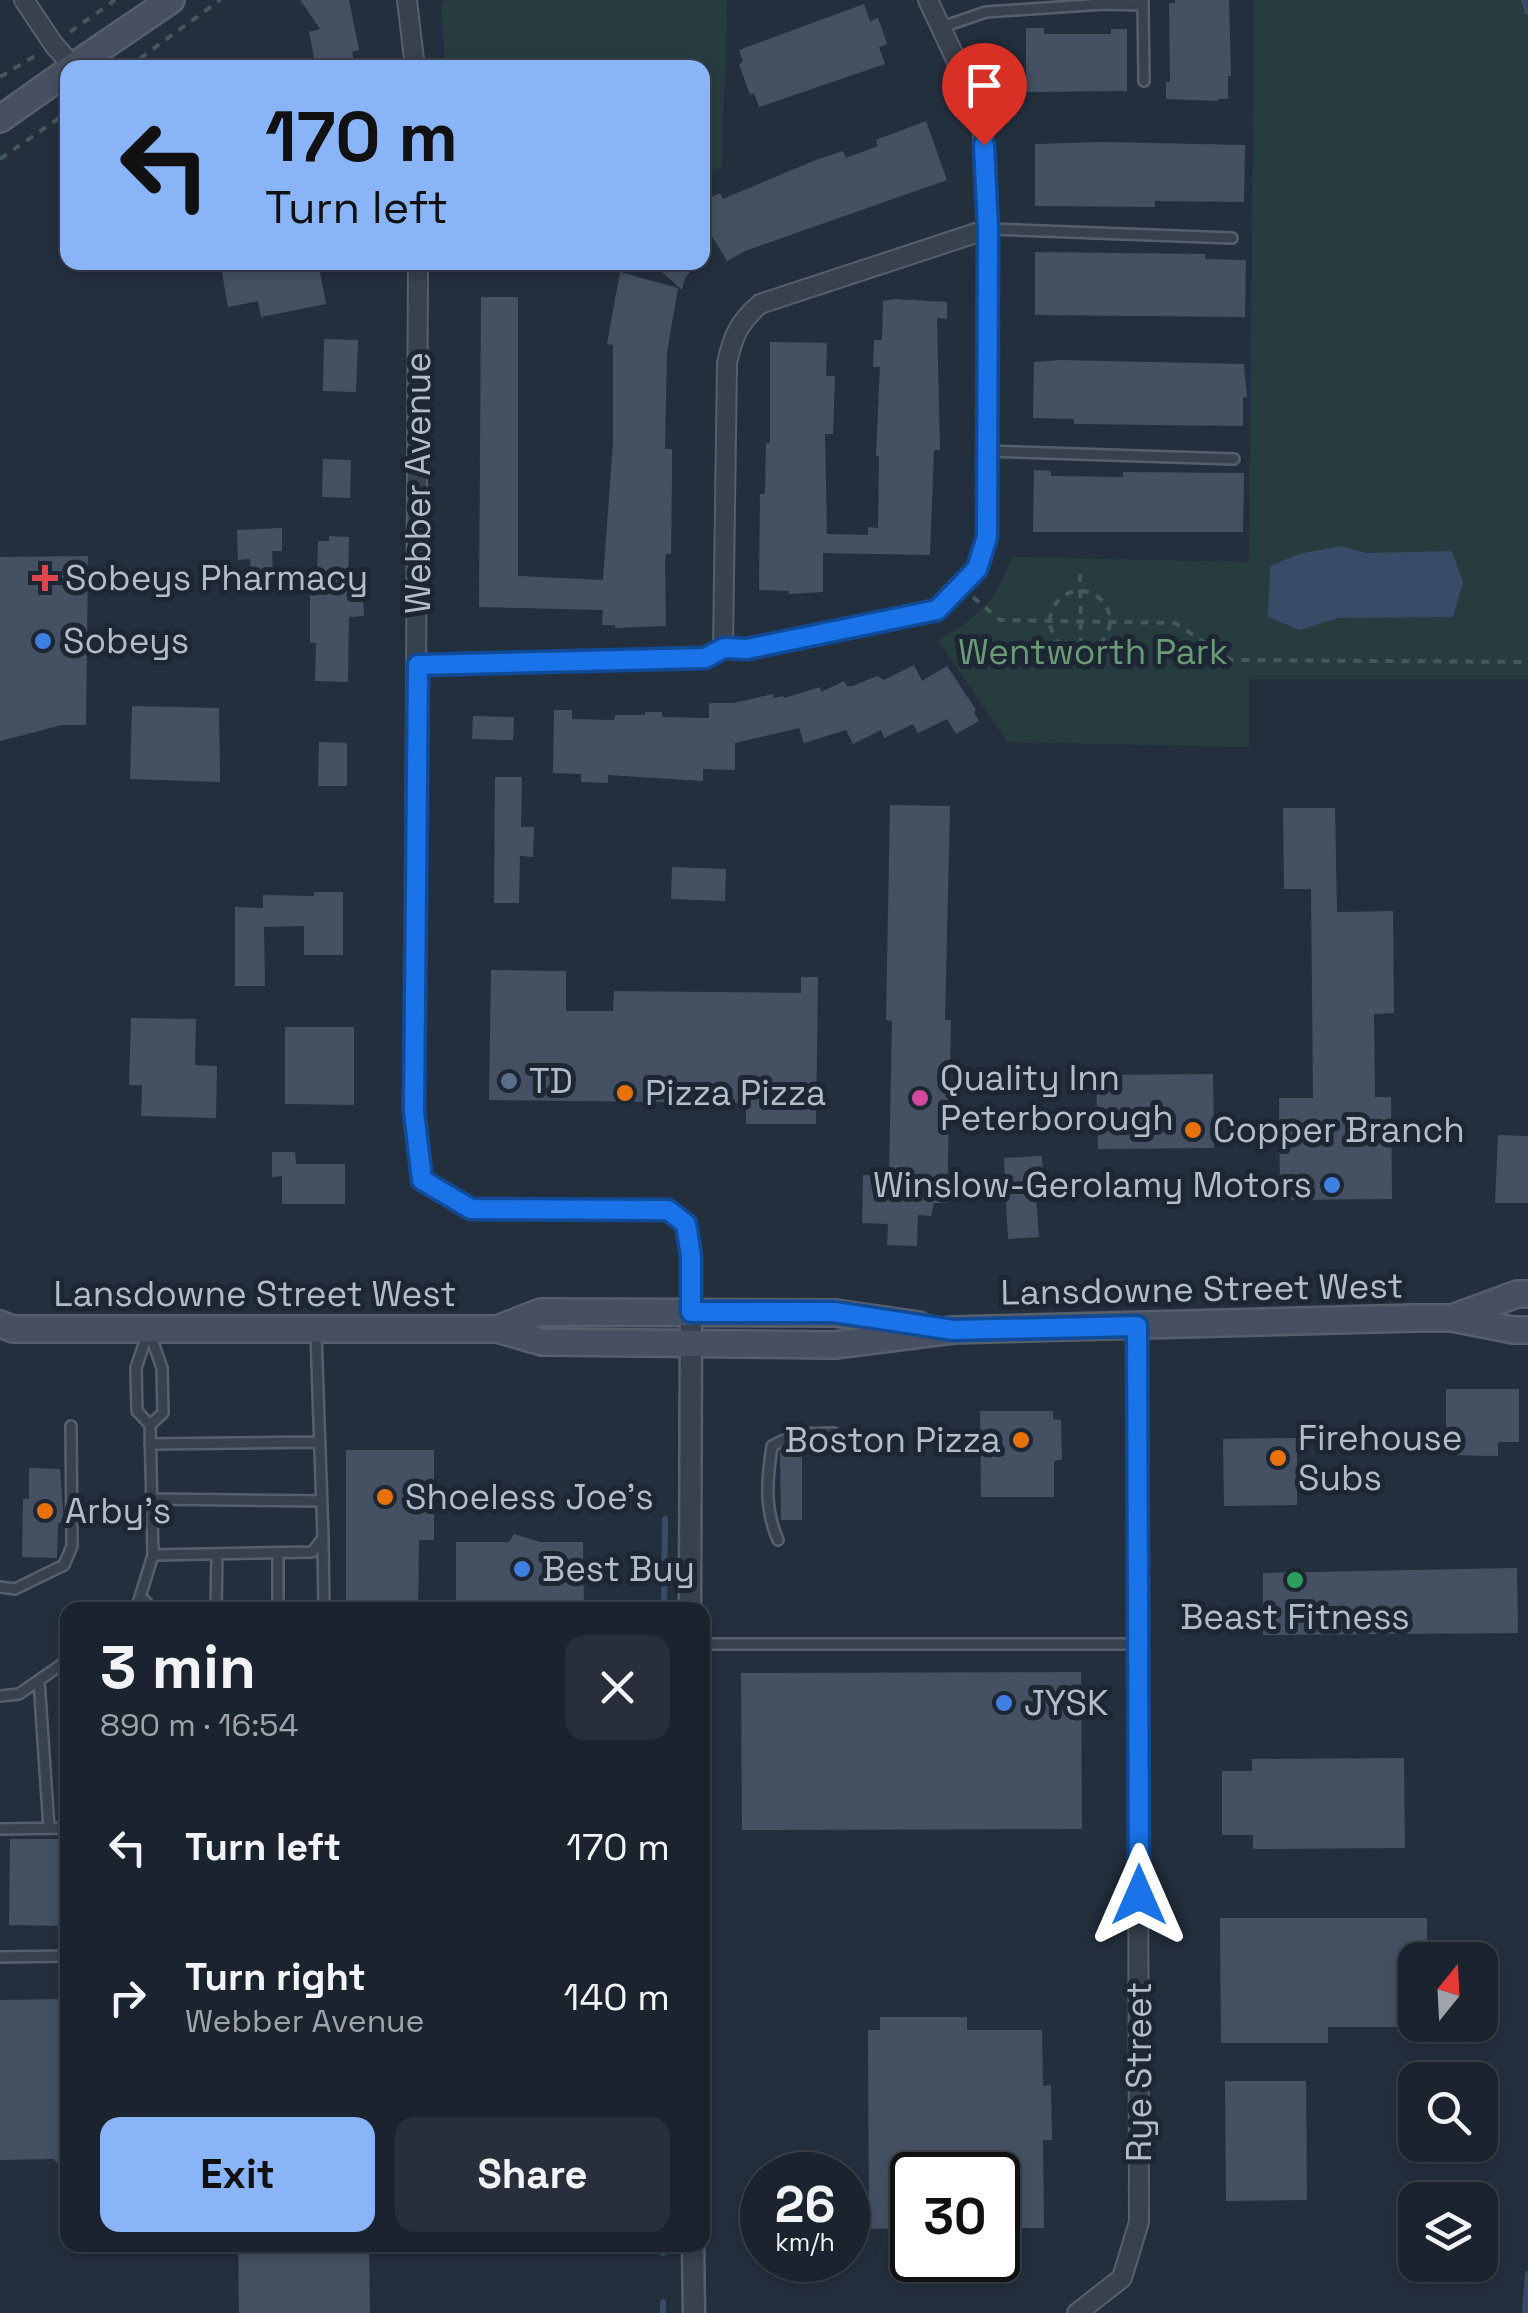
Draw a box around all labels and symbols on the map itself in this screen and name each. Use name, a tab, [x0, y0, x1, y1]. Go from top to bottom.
pin	[942, 43, 1027, 146]
street label: Webber Avenue	[396, 352, 440, 614]
place label: Sobeys Pharmacy	[65, 556, 368, 600]
marker: Sobeys Pharmacy	[34, 567, 56, 589]
place label: Sobeys	[63, 619, 189, 663]
marker: Sobeys	[32, 630, 54, 652]
park label: Wentworth Park	[958, 630, 1228, 674]
place label: Quality Inn Peterborough	[940, 1056, 1174, 1140]
place label: TD	[529, 1059, 573, 1103]
marker: TD	[498, 1070, 520, 1092]
place label: Pizza Pizza	[645, 1071, 826, 1115]
marker: Pizza Pizza	[614, 1082, 636, 1104]
marker: Quality Inn Peterborough	[909, 1087, 931, 1109]
place label: Copper Branch	[1213, 1108, 1465, 1152]
marker: Copper Branch	[1182, 1119, 1204, 1141]
place label: Winslow-Gerolamy Motors	[873, 1163, 1312, 1207]
marker: Winslow-Gerolamy Motors	[1321, 1174, 1343, 1196]
street label: Lansdowne Street West	[1000, 1263, 1404, 1315]
street label: Lansdowne Street West	[54, 1272, 456, 1316]
place label: Firehouse Subs	[1298, 1416, 1462, 1500]
place label: Boston Pizza	[785, 1418, 1001, 1462]
marker: Boston Pizza	[1010, 1429, 1032, 1451]
marker: Firehouse Subs	[1267, 1447, 1289, 1469]
place label: Shoeless Joe's	[405, 1475, 654, 1519]
marker: Shoeless Joe's	[374, 1486, 396, 1508]
place label: Arby's	[65, 1489, 171, 1533]
marker: Arby's	[34, 1500, 56, 1522]
place label: Best Buy	[542, 1547, 695, 1591]
marker: Best Buy	[511, 1558, 533, 1580]
marker: Beast Fitness	[1284, 1569, 1306, 1591]
place label: Beast Fitness	[1180, 1595, 1410, 1639]
place label: JYSK	[1024, 1681, 1108, 1725]
marker: JYSK	[993, 1692, 1015, 1714]
position arrow	[1087, 1843, 1191, 1947]
north arrow	[1398, 1942, 1498, 2042]
street label: Rye Street	[1117, 1982, 1161, 2162]
speed limit sign: 30	[890, 2152, 1020, 2282]

